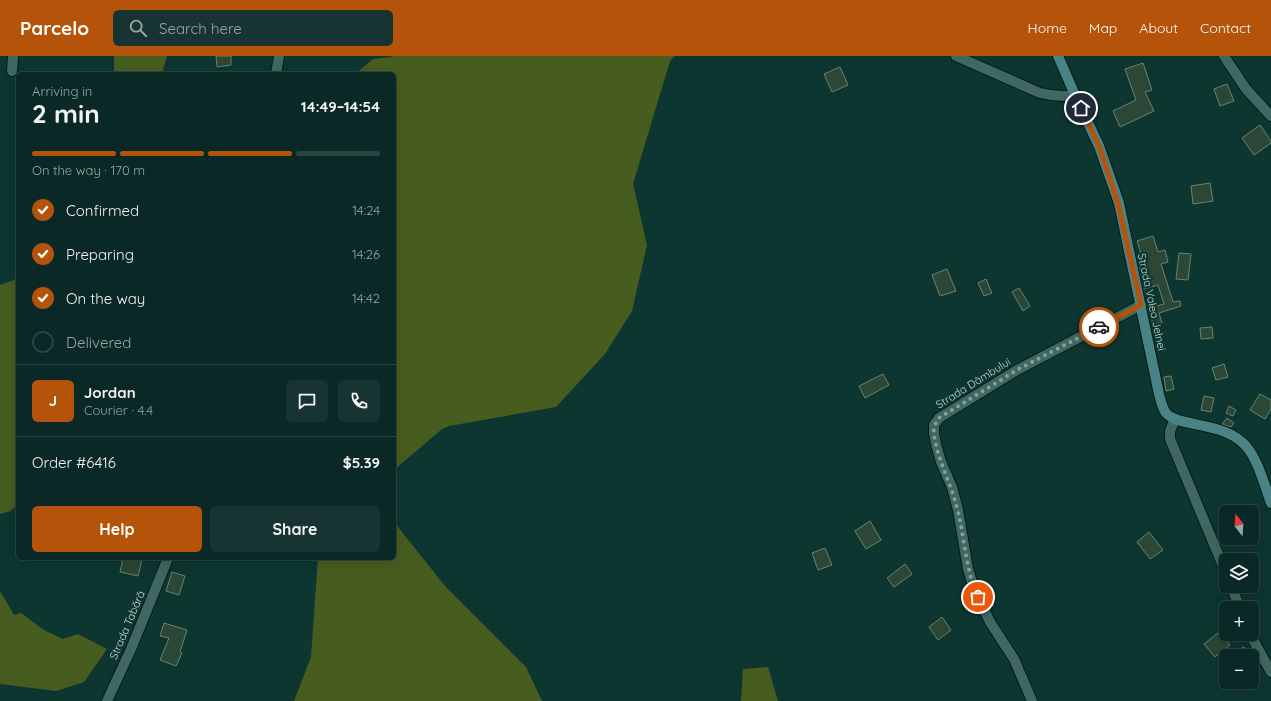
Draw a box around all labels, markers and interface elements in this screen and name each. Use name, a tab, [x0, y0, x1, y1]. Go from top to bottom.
search box	[113, 10, 393, 46]
text: Parcelo	[20, 16, 89, 40]
icon: search	[127, 17, 149, 39]
text: Search here	[159, 19, 242, 38]
text: Home	[1028, 19, 1067, 37]
text: Map	[1089, 19, 1117, 37]
text: About	[1139, 19, 1178, 37]
text: Contact	[1200, 19, 1251, 37]
text: Arriving in	[32, 83, 92, 99]
pin	[1064, 91, 1098, 125]
text: 2 min	[32, 97, 100, 130]
text: 14:49–14:54	[301, 97, 380, 116]
icon: home	[1070, 97, 1092, 119]
text: On the way · 170 m	[32, 162, 145, 178]
icon: check	[32, 199, 54, 221]
text: Confirmed	[66, 201, 139, 220]
text: 14:24	[352, 202, 380, 218]
icon: check	[32, 243, 54, 265]
text: Preparing	[66, 245, 134, 264]
text: 14:26	[352, 246, 380, 262]
street label: Strada Valea Jelnei	[1135, 252, 1169, 352]
icon: check	[32, 287, 54, 309]
text: On the way	[66, 289, 145, 308]
text: 14:42	[352, 290, 380, 306]
courier	[1079, 307, 1119, 347]
icon: car	[1088, 316, 1110, 338]
text: Delivered	[66, 333, 131, 352]
street label: Strada Dâmbului	[933, 354, 1013, 412]
button: chat	[286, 380, 328, 422]
button: phone	[338, 380, 380, 422]
text: Jordan	[84, 383, 136, 402]
text: J	[49, 391, 57, 410]
text: Courier · 4.4	[84, 402, 153, 418]
text: Order #6416	[32, 453, 116, 472]
text: $5.39	[343, 453, 380, 472]
north arrow	[1219, 505, 1259, 545]
map controls	[1219, 505, 1259, 689]
button: Help	[32, 506, 202, 552]
button: Share	[210, 506, 380, 552]
button: layers	[1219, 553, 1259, 593]
pin	[961, 580, 995, 614]
icon: bag	[967, 586, 989, 608]
street label: Strada Tabără	[106, 589, 148, 661]
button: +	[1219, 601, 1259, 641]
button: −	[1219, 649, 1259, 689]

